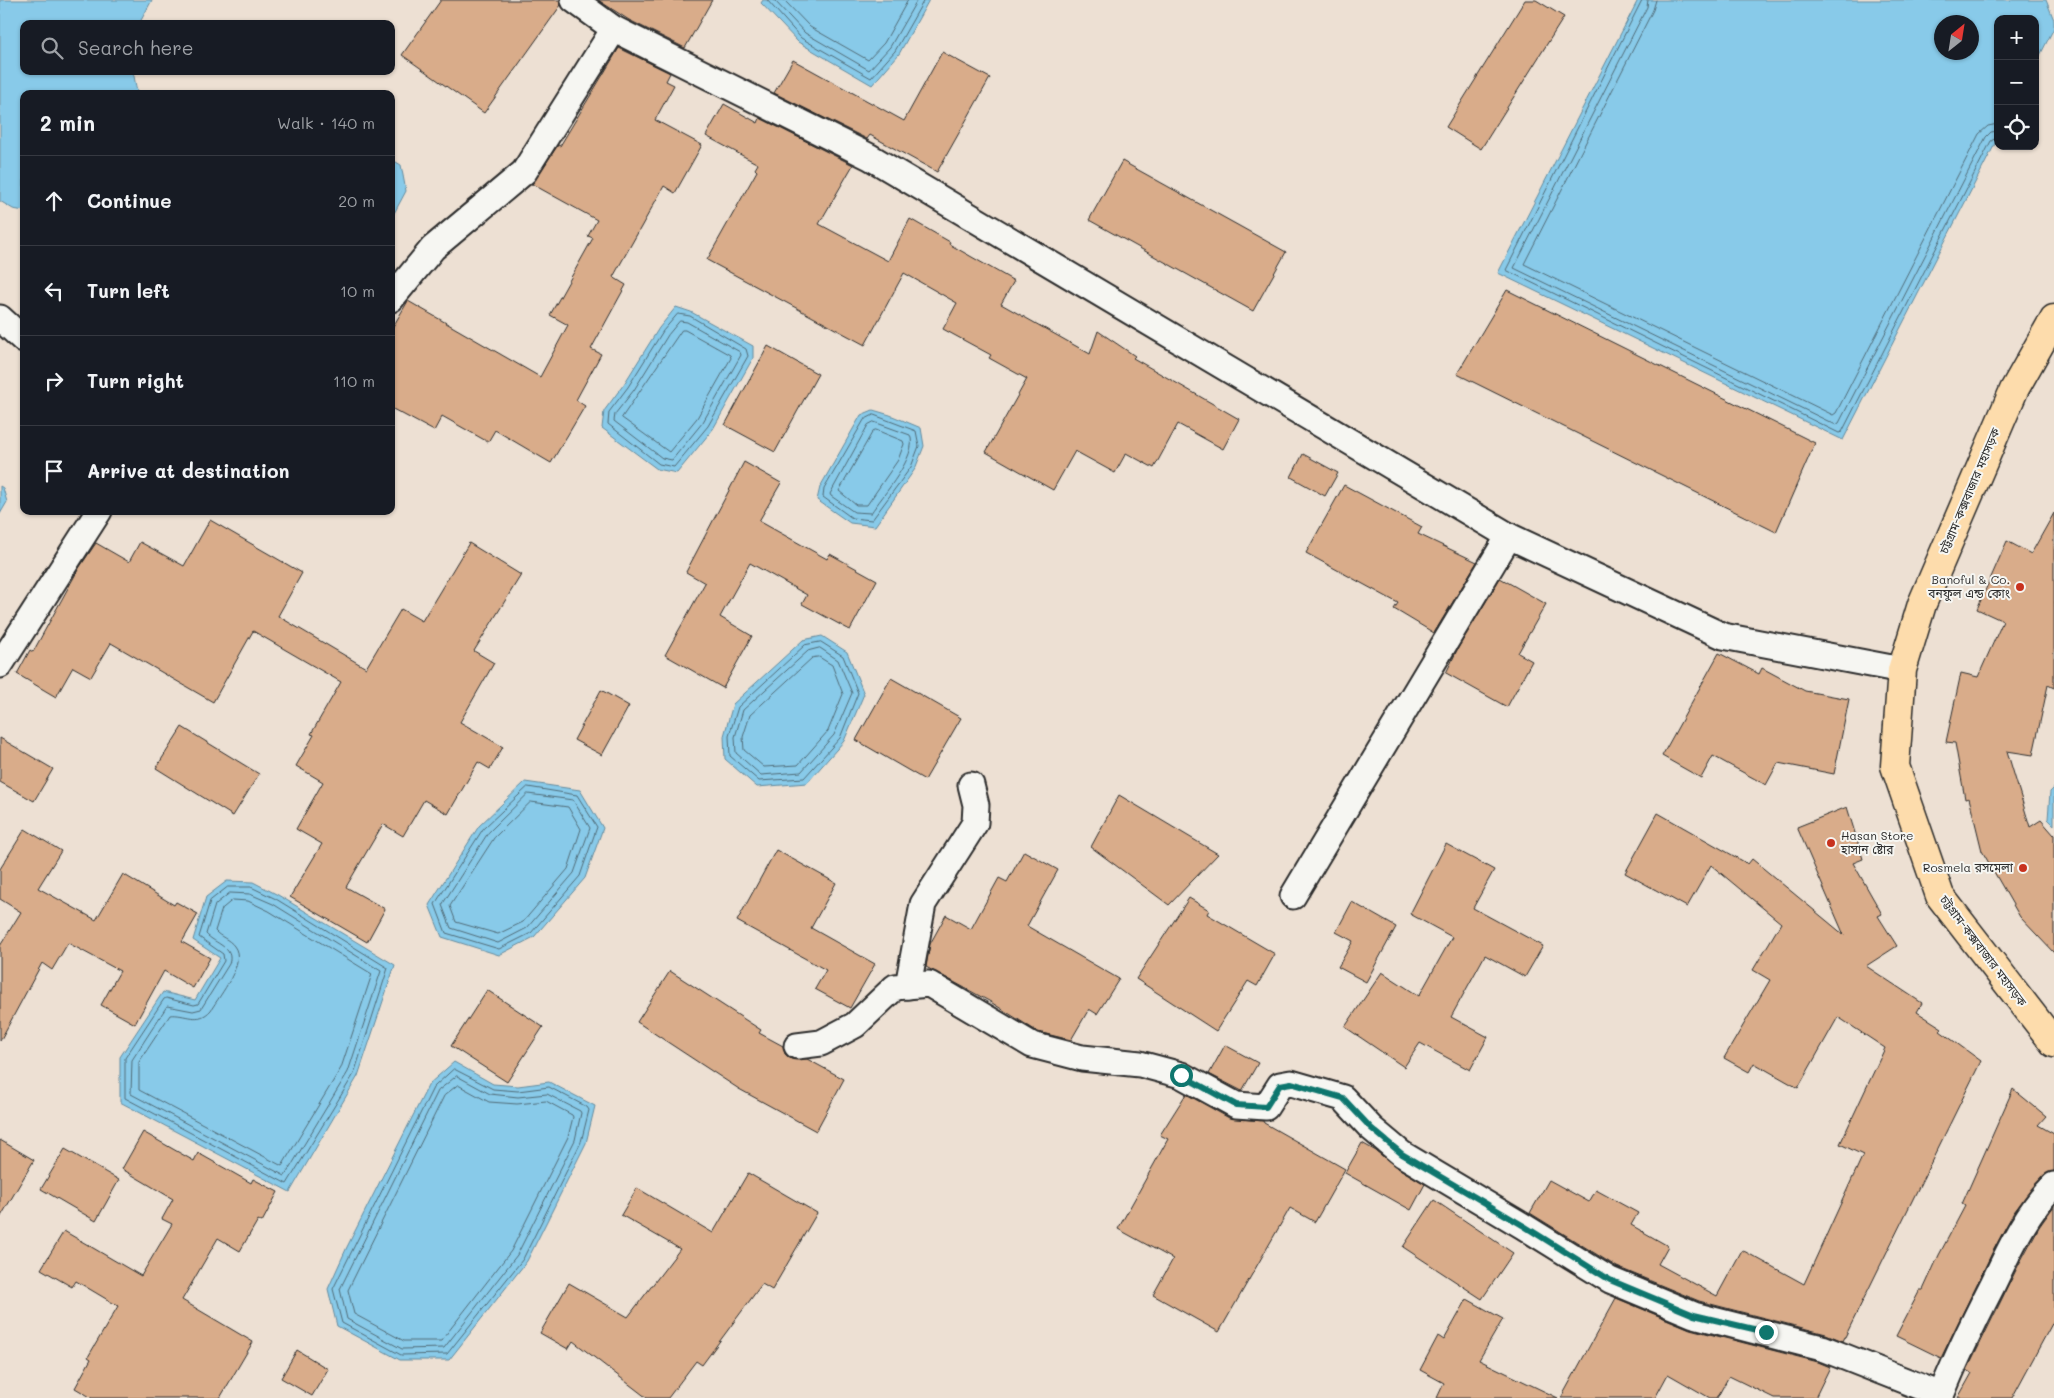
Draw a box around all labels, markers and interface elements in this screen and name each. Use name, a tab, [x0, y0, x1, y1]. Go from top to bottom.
north arrow	[1934, 15, 1979, 60]
map controls	[1994, 15, 2039, 150]
button: +	[1994, 15, 2039, 60]
search box	[20, 20, 395, 75]
icon: search	[38, 34, 66, 62]
text: Search here	[78, 35, 194, 60]
button: −	[1994, 60, 2039, 105]
button: locate	[1994, 105, 2039, 150]
text: 2 min	[40, 109, 95, 136]
text: Walk · 140 m	[277, 112, 375, 133]
icon: ahead	[40, 187, 68, 215]
text: Continue	[87, 188, 172, 213]
text: 20 m	[338, 190, 375, 211]
icon: left	[40, 277, 68, 305]
text: Turn left	[87, 278, 170, 303]
text: 10 m	[340, 280, 375, 301]
icon: right	[40, 367, 68, 395]
text: Turn right	[87, 368, 184, 393]
text: 110 m	[333, 370, 375, 391]
street label: চট্টগ্রাম-কক্সবাজার মহাসড়ক	[1935, 425, 2003, 557]
icon: arrive	[40, 457, 68, 485]
text: Arrive at destination	[87, 458, 290, 483]
place label: Banoful & Co. বনফুল এন্ড কোং	[1927, 571, 2011, 602]
marker: Banoful & Co. বনফুল এন্ড কোং	[2014, 581, 2026, 593]
place label: Hasan Store হাসান ষ্টোর	[1840, 827, 1913, 857]
marker: Hasan Store হাসান ষ্টোর	[1825, 837, 1837, 849]
place label: Rosmela রসমেলা	[1923, 859, 2014, 875]
marker: Rosmela রসমেলা	[2017, 862, 2029, 874]
street label: চট্টগ্রাম-কক্সবাজার মহাসড়ক	[1936, 891, 2031, 1009]
route start	[1170, 1064, 1193, 1087]
route end	[1755, 1321, 1778, 1344]

